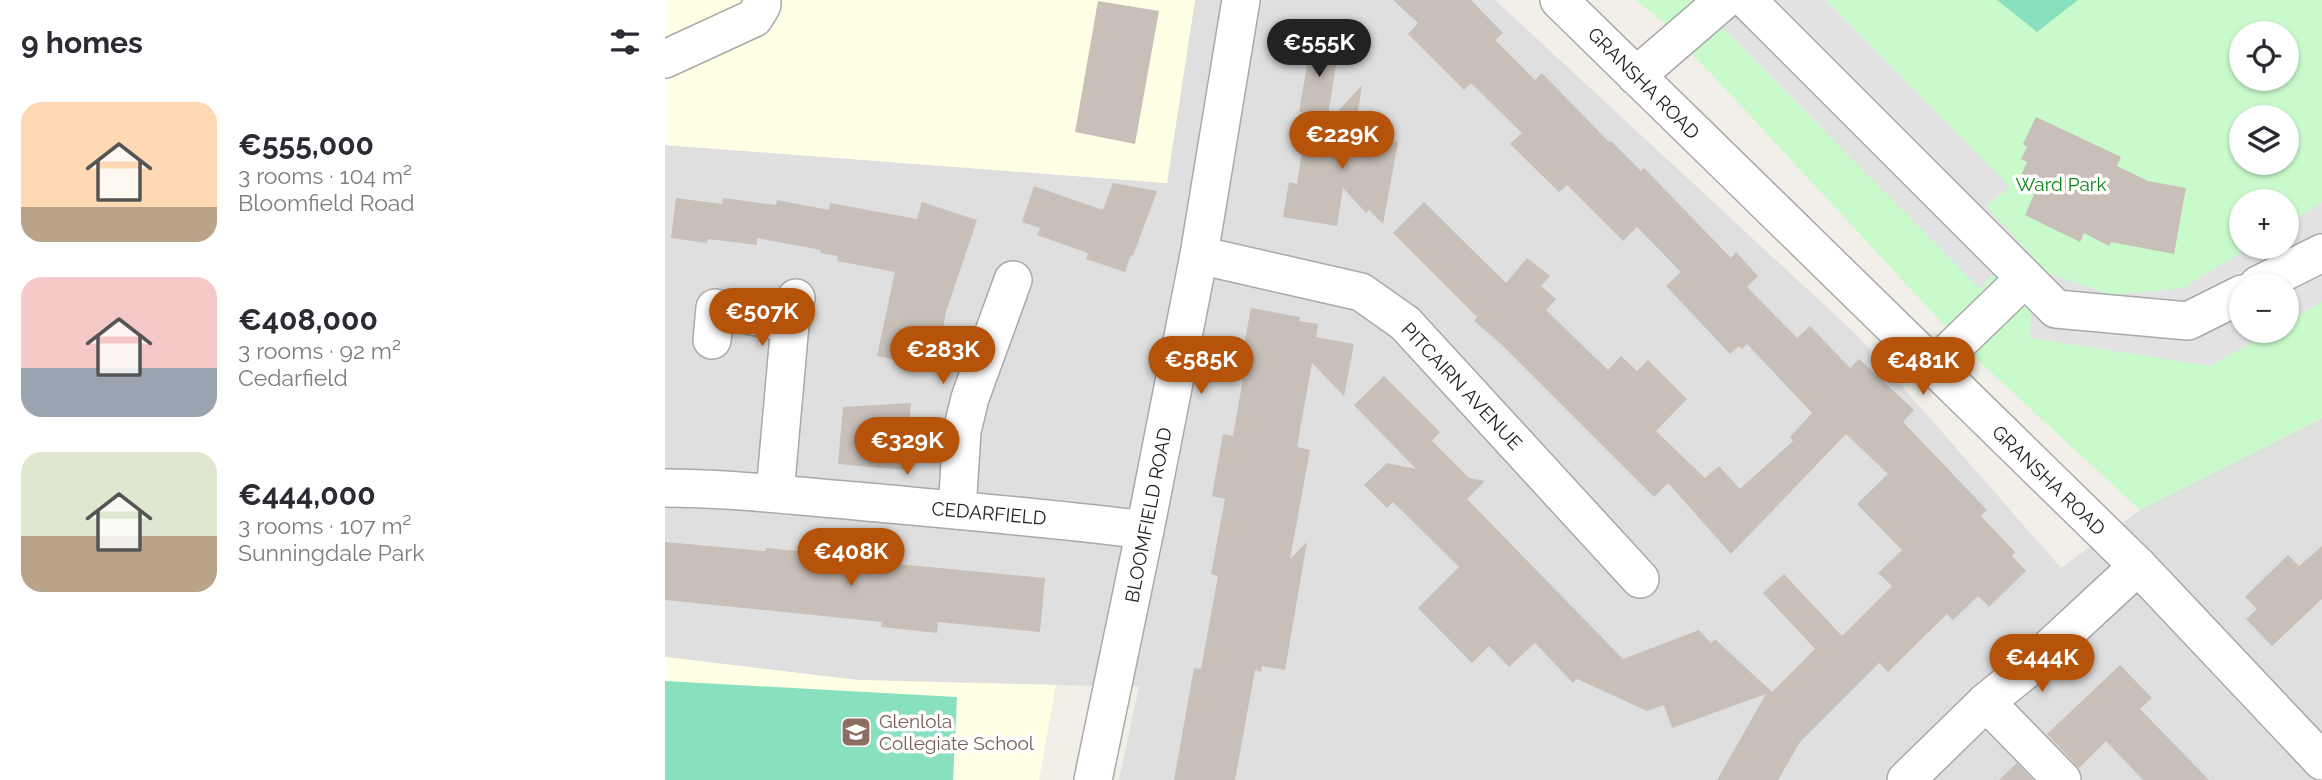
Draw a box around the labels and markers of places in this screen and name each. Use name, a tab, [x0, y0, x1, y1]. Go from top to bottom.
pin: €555K	[1270, 20, 1368, 79]
pin: €229K	[1293, 111, 1391, 171]
pin: €507K	[713, 288, 811, 348]
pin: €283K	[894, 326, 992, 386]
pin: €585K	[1152, 336, 1250, 396]
pin: €481K	[1874, 338, 1972, 397]
pin: €329K	[858, 418, 956, 477]
pin: €408K	[802, 528, 900, 588]
pin: €444K	[1993, 634, 2091, 694]
place label: Glenlola Collegiate School	[879, 710, 1035, 754]
school or university icon: Glenlola Collegiate School	[839, 715, 873, 749]

